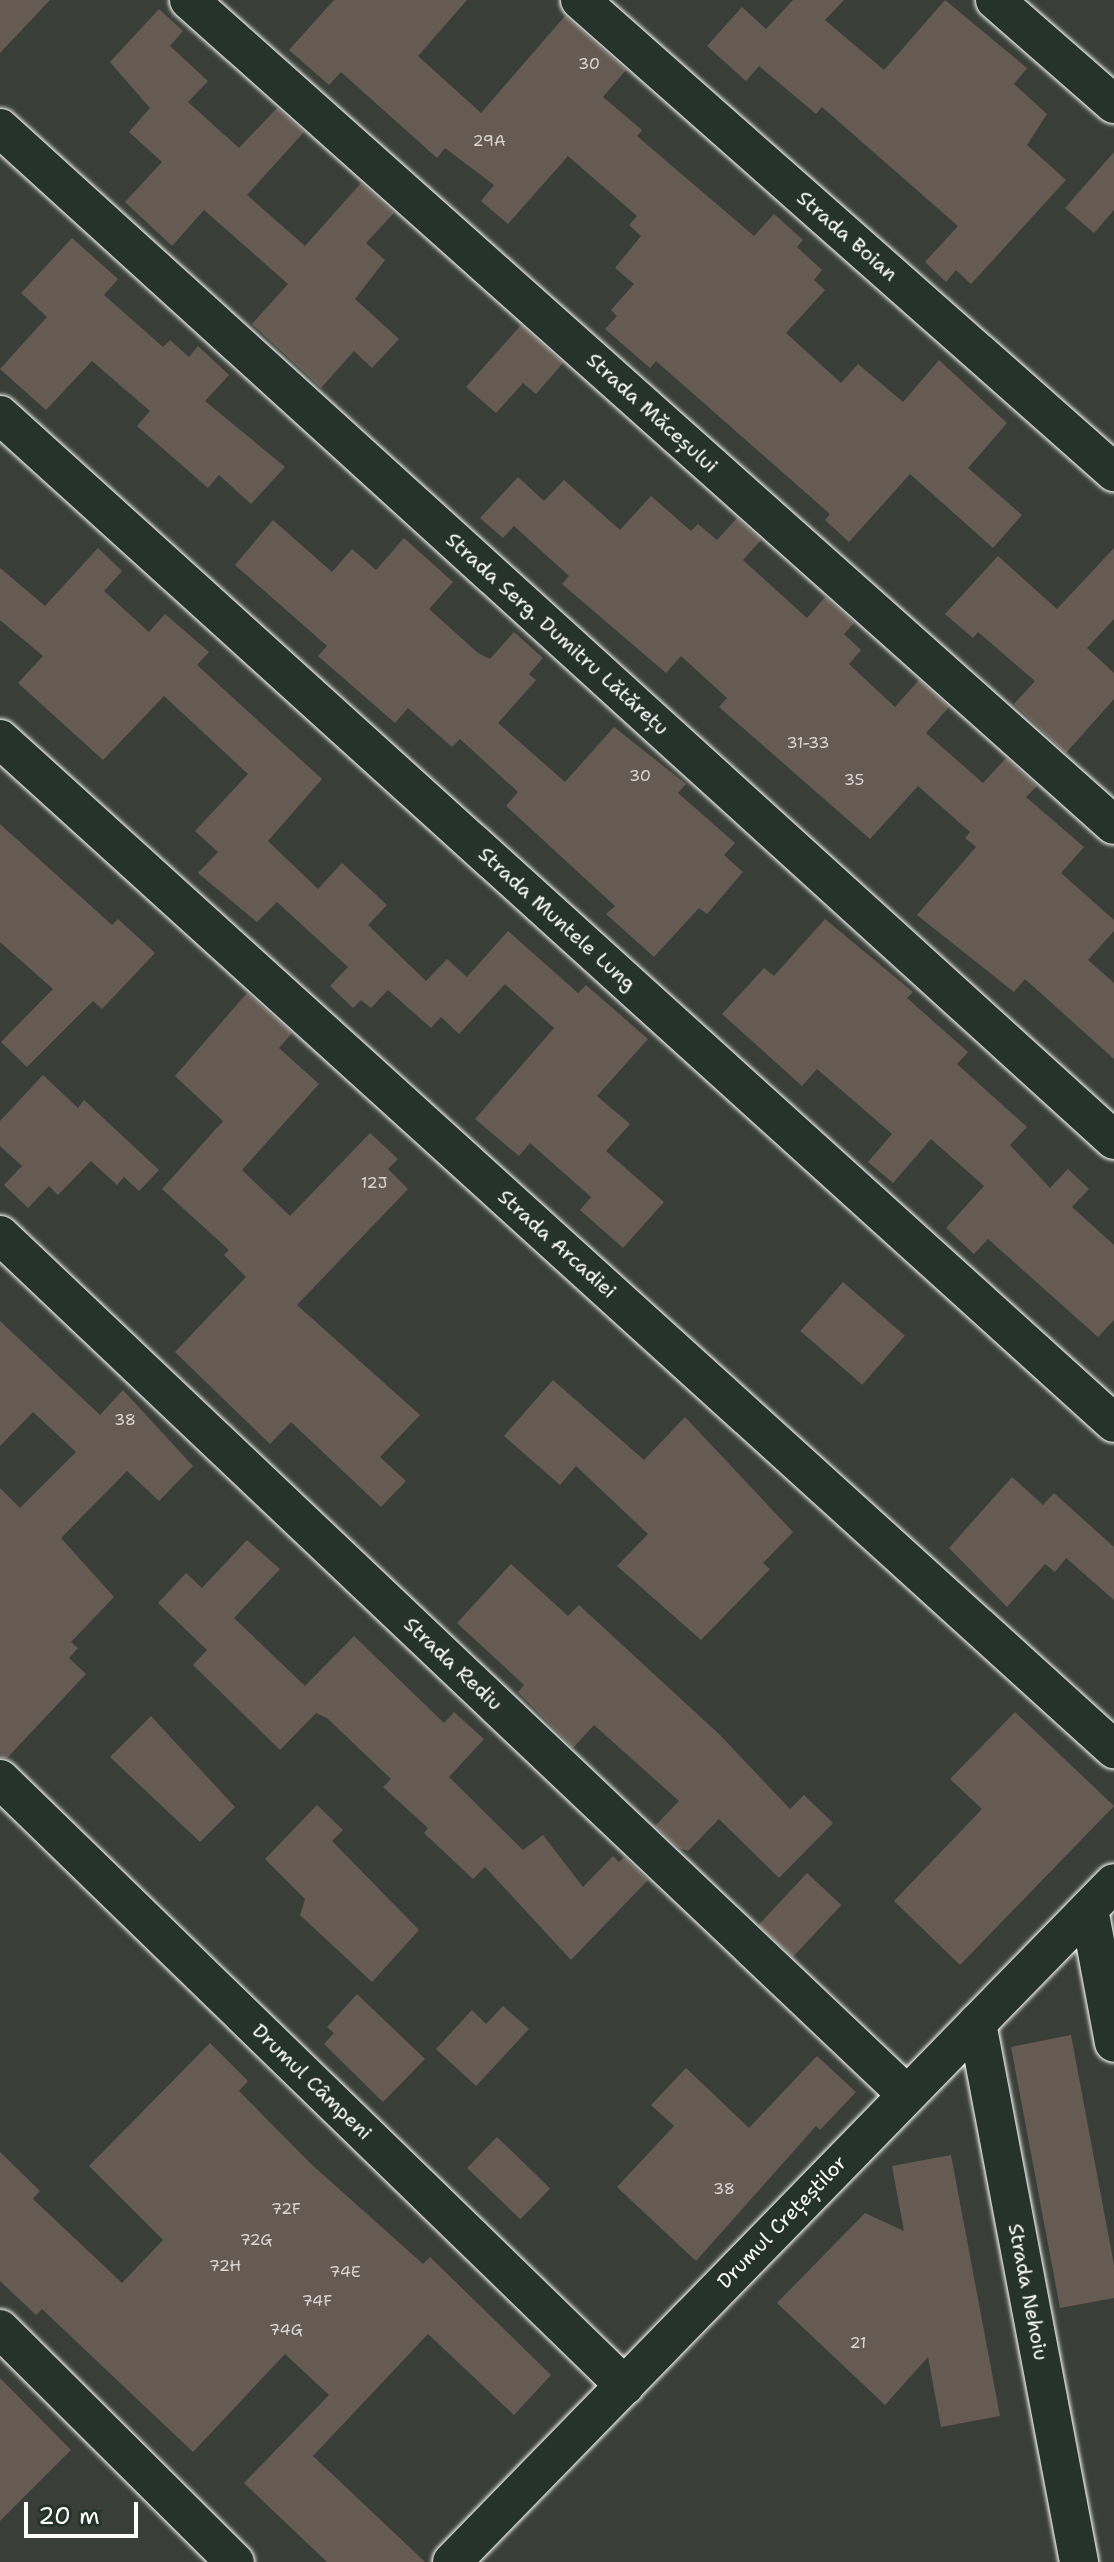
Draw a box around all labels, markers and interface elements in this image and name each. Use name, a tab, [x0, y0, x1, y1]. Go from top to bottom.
house number: 30	[578, 54, 600, 74]
house number: 29A	[472, 131, 506, 151]
street label: Strada Boian	[792, 186, 902, 286]
street label: Strada Măceșului	[582, 348, 722, 478]
street label: Strada Serg. Dumitru Lătărețu	[441, 528, 673, 740]
house number: 31-33	[786, 733, 830, 753]
house number: 30	[629, 766, 651, 786]
house number: 35	[844, 770, 864, 790]
street label: Strada Muntele Lung	[473, 842, 641, 996]
house number: 12J	[361, 1173, 387, 1193]
street label: Strada Arcadiei	[493, 1185, 621, 1303]
house number: 38	[114, 1410, 136, 1430]
street label: Strada Rediu	[399, 1612, 507, 1716]
street label: Drumul Câmpeni	[247, 2019, 377, 2145]
street label: Drumul Crețeștilor	[712, 2150, 852, 2294]
house number: 38	[713, 2179, 735, 2199]
house number: 72F	[271, 2199, 301, 2219]
street label: Strada Nehoiu	[1003, 2221, 1053, 2363]
house number: 72G	[240, 2230, 272, 2250]
house number: 72H	[209, 2256, 241, 2276]
house number: 74E	[329, 2262, 361, 2282]
house number: 74F	[302, 2291, 332, 2311]
house number: 74G	[269, 2320, 303, 2340]
house number: 21	[849, 2333, 867, 2353]
scale bar	[28, 2486, 142, 2536]
text: 20 m	[38, 2500, 100, 2532]

